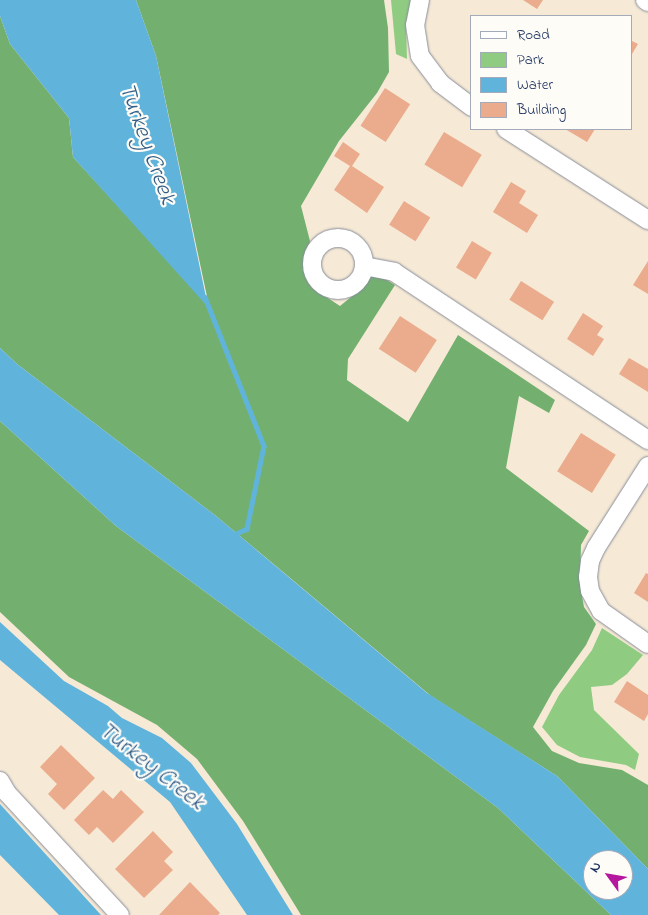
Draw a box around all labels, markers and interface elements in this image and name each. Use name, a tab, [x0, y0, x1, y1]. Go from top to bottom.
legend	[470, 15, 633, 130]
text: Road	[517, 24, 550, 46]
text: Park	[517, 49, 544, 71]
text: Water	[517, 74, 553, 96]
water label: Turkey Creek	[111, 80, 181, 208]
text: Building	[517, 99, 566, 121]
water label: Turkey Creek	[92, 717, 210, 817]
north arrow	[583, 850, 633, 900]
text: N	[584, 858, 607, 877]

